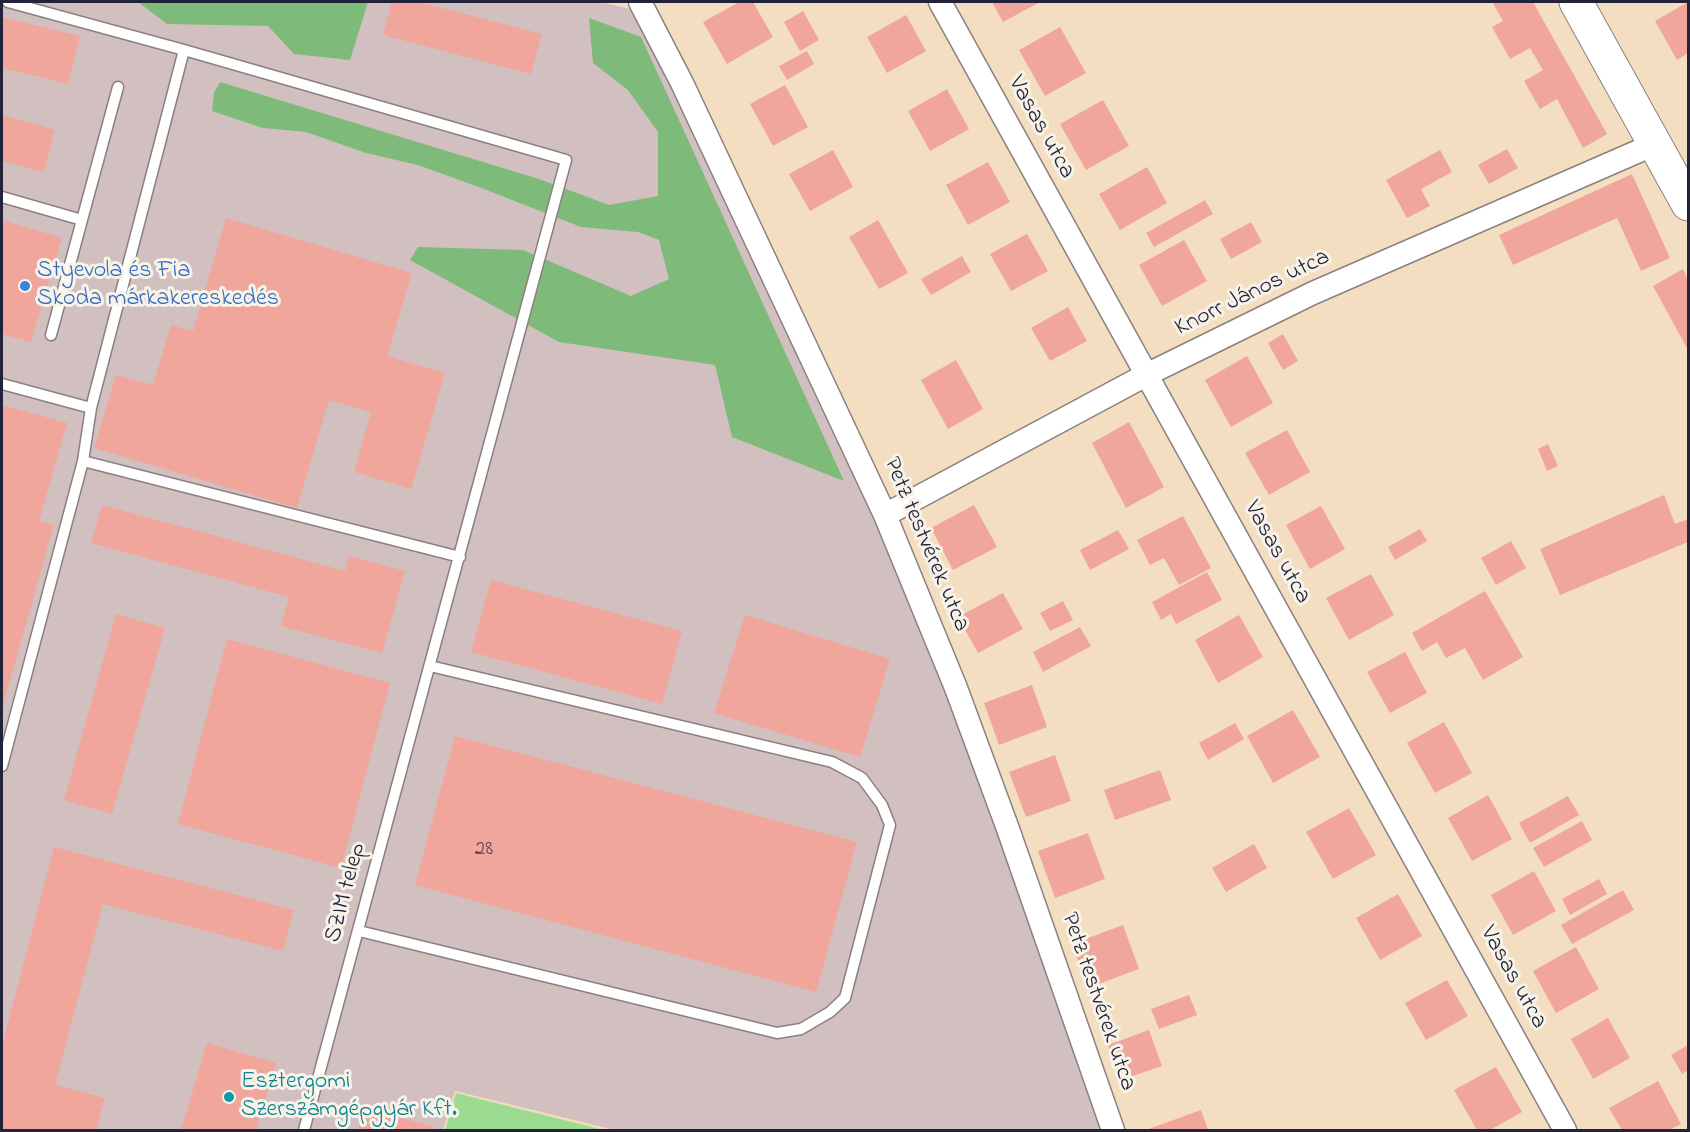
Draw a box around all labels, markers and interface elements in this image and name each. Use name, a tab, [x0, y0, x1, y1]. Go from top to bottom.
street label: Vasas utca	[1000, 72, 1080, 184]
street label: Knorr János utca	[1171, 244, 1335, 344]
place label: Styevola és Fia Skoda márkakereskedés	[37, 258, 279, 314]
marker: Styevola és Fia Skoda márkakereskedés	[18, 279, 32, 293]
street label: Petz testvérek utca	[875, 454, 975, 636]
street label: Vasas utca	[1236, 497, 1316, 609]
house number: 28	[475, 838, 493, 864]
street label: SZIM telep	[320, 840, 374, 946]
street label: Petz testvérek utca	[1053, 909, 1141, 1095]
street label: Vasas utca	[1472, 922, 1552, 1034]
place label: Esztergomi Szerszámgépgyár Kft.	[241, 1069, 457, 1125]
marker: Esztergomi Szerszámgépgyár Kft.	[222, 1090, 236, 1104]

